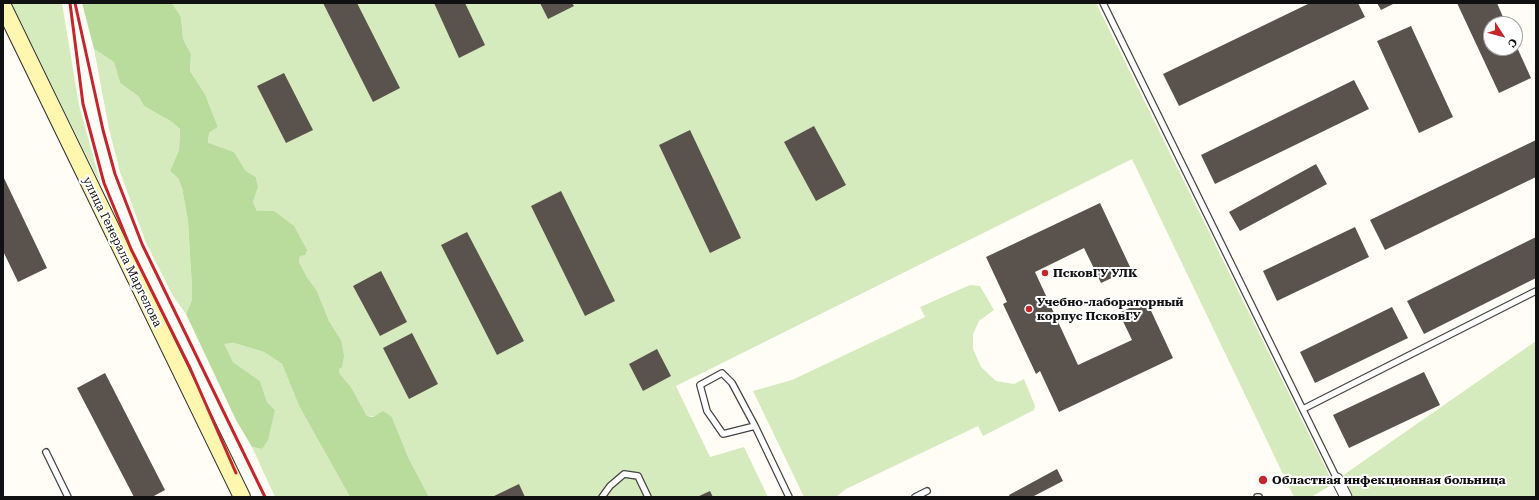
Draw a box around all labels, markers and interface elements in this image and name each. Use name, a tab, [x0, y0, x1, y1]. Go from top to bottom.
north arrow	[1483, 16, 1523, 56]
text: С	[1505, 36, 1520, 50]
street label: улица Генерала Маргелова	[79, 175, 165, 329]
place label: ПсковГУ УЛК	[1053, 266, 1137, 280]
marker: ПсковГУ УЛК	[1040, 268, 1050, 278]
place label: Учебно-лабораторный корпус ПсковГУ	[1037, 295, 1184, 323]
marker: Учебно-лабораторный корпус ПсковГУ	[1024, 304, 1034, 314]
place label: Областная инфекционная больница	[1272, 473, 1505, 487]
marker: Областная инфекционная больница	[1257, 474, 1269, 486]

